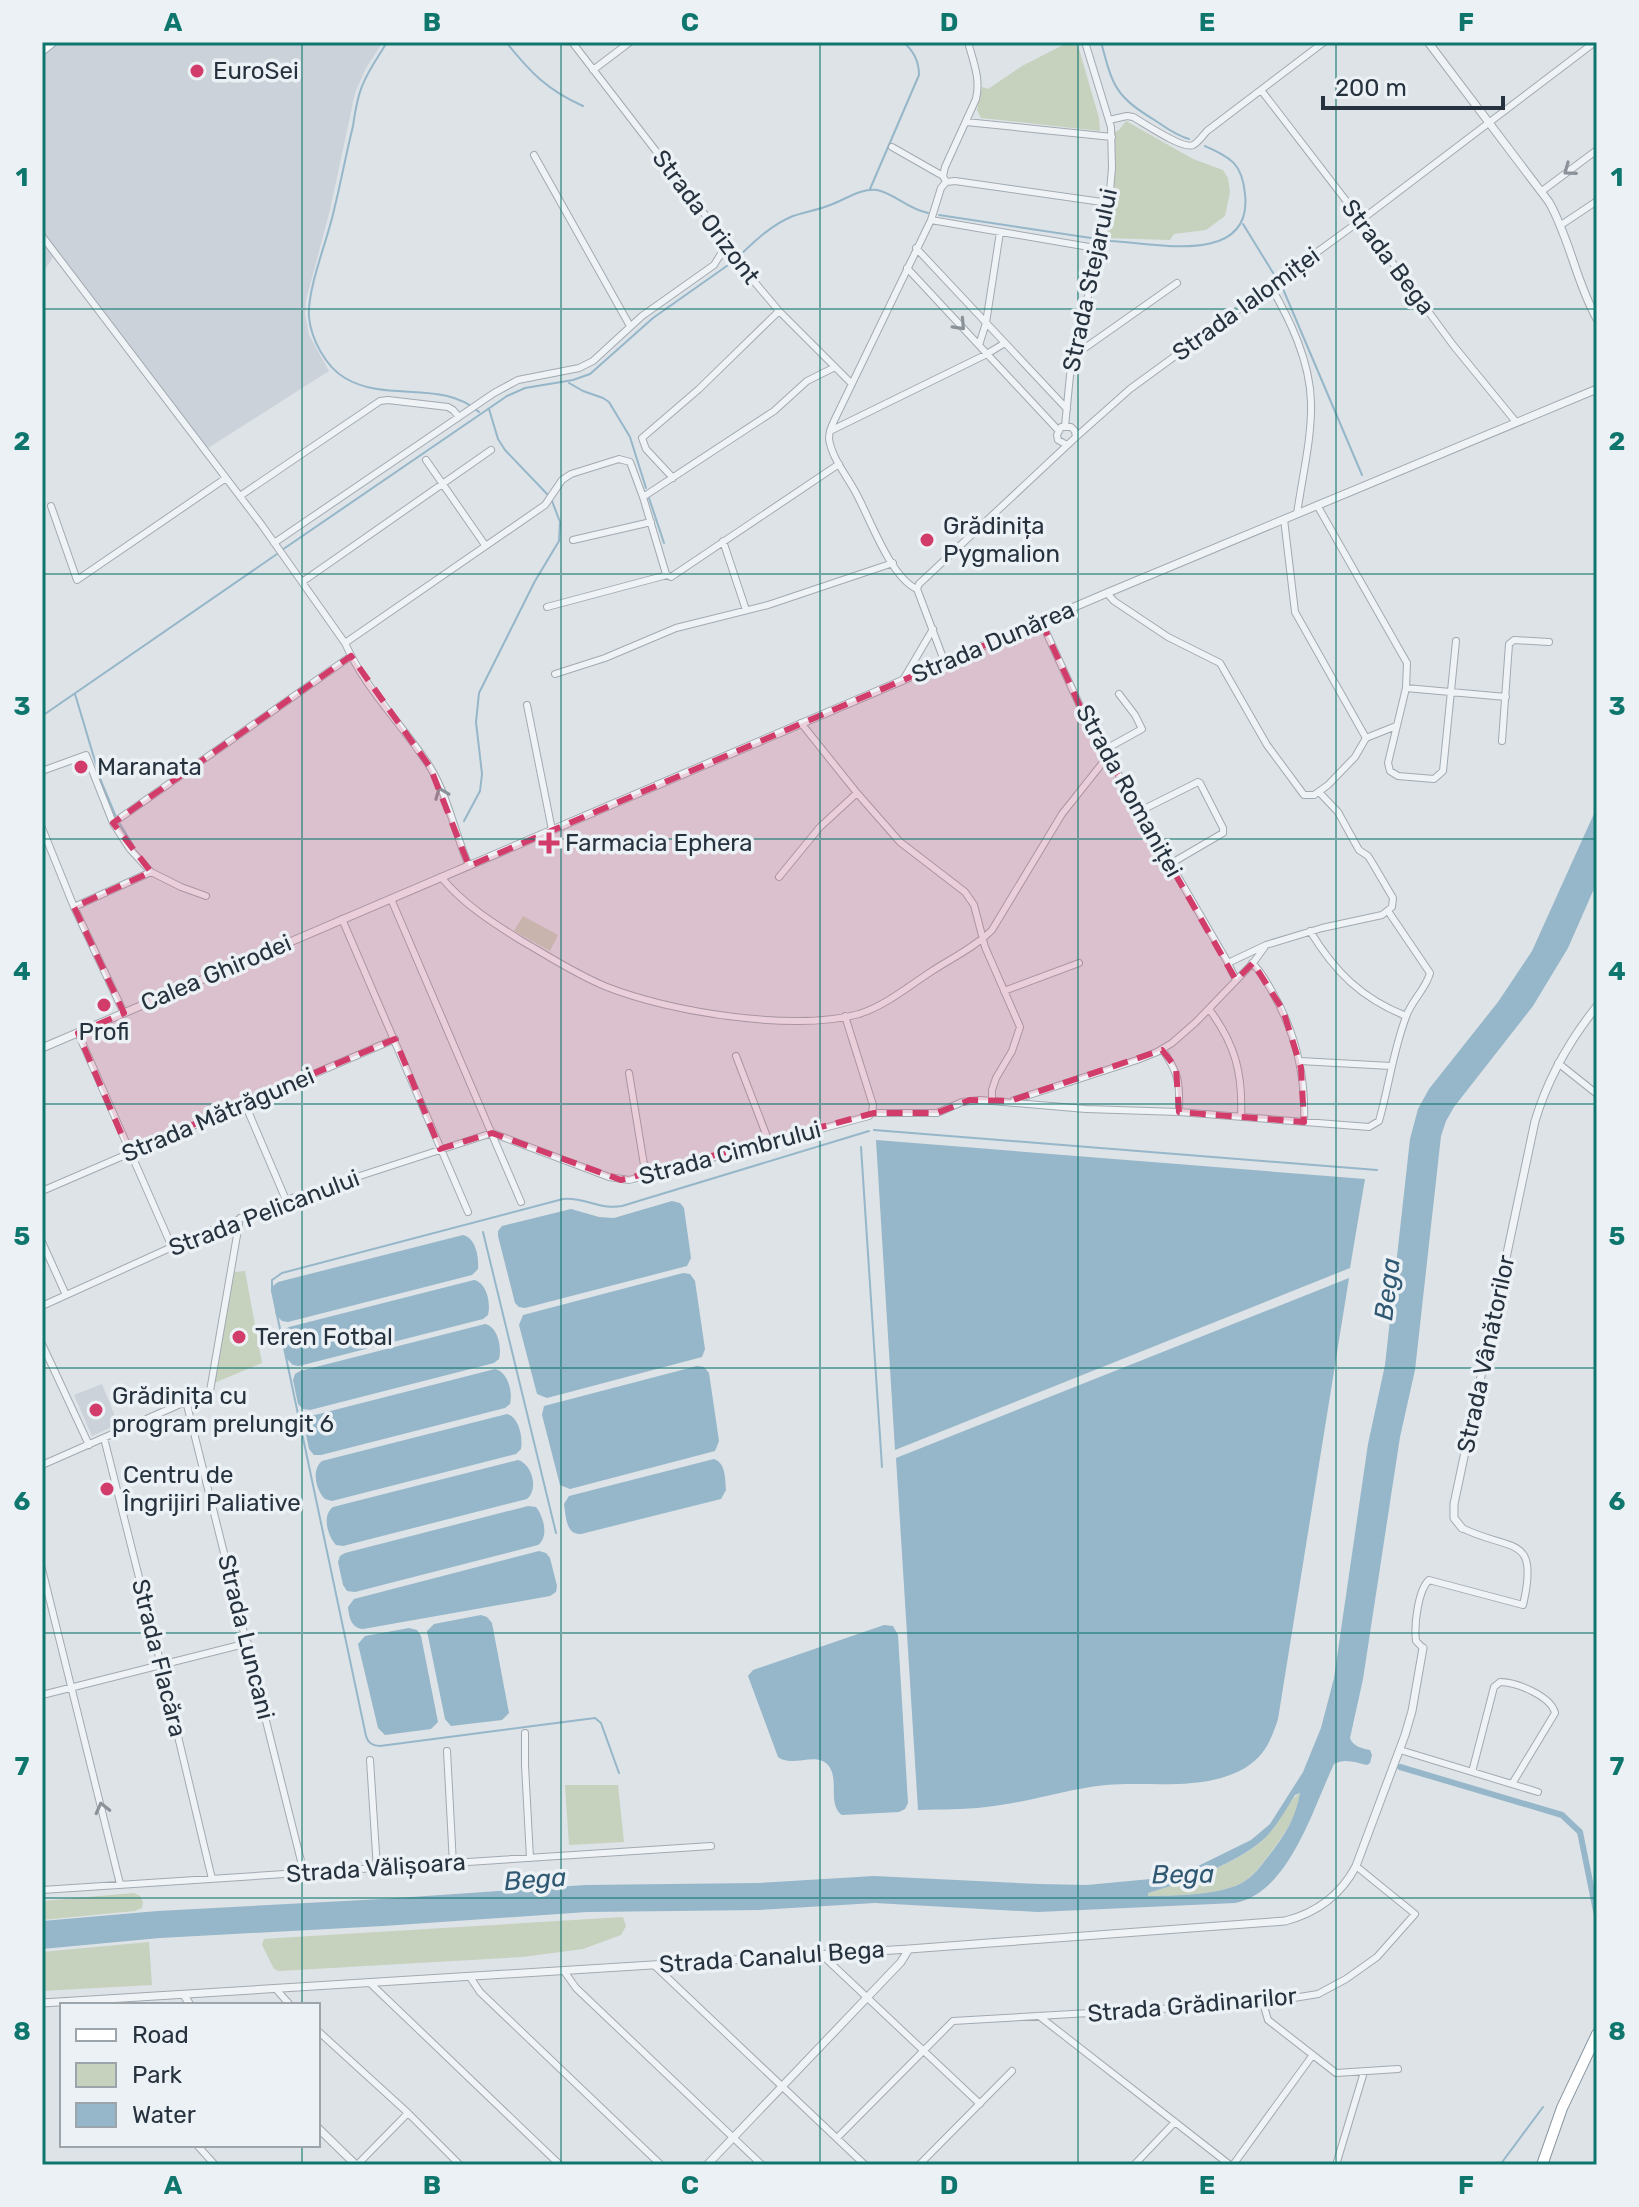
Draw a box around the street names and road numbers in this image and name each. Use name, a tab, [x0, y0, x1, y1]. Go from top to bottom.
street label: Strada Orizont	[646, 144, 766, 290]
street label: Strada Stejarului	[1057, 186, 1123, 374]
street label: Strada Bega	[1336, 194, 1440, 320]
street label: Strada Ialomiței	[1167, 241, 1325, 367]
street label: Strada Dunărea	[907, 595, 1079, 689]
street label: Strada Romaniței	[1070, 700, 1188, 882]
street label: Calea Ghirodei	[137, 929, 295, 1017]
street label: Strada Mătrăgunei	[118, 1062, 318, 1168]
street label: Strada Cimbrului	[636, 1115, 824, 1191]
street label: Strada Pelicanului	[165, 1164, 363, 1262]
street label: Strada Vânătorilor	[1451, 1253, 1521, 1455]
street label: Strada Luncani	[212, 1552, 280, 1722]
street label: Strada Flacăra	[126, 1576, 192, 1740]
street label: Strada Vălișoara	[285, 1848, 467, 1888]
street label: Strada Canalul Bega	[658, 1935, 886, 1979]
street label: Strada Grădinarilor	[1086, 1982, 1298, 2028]

